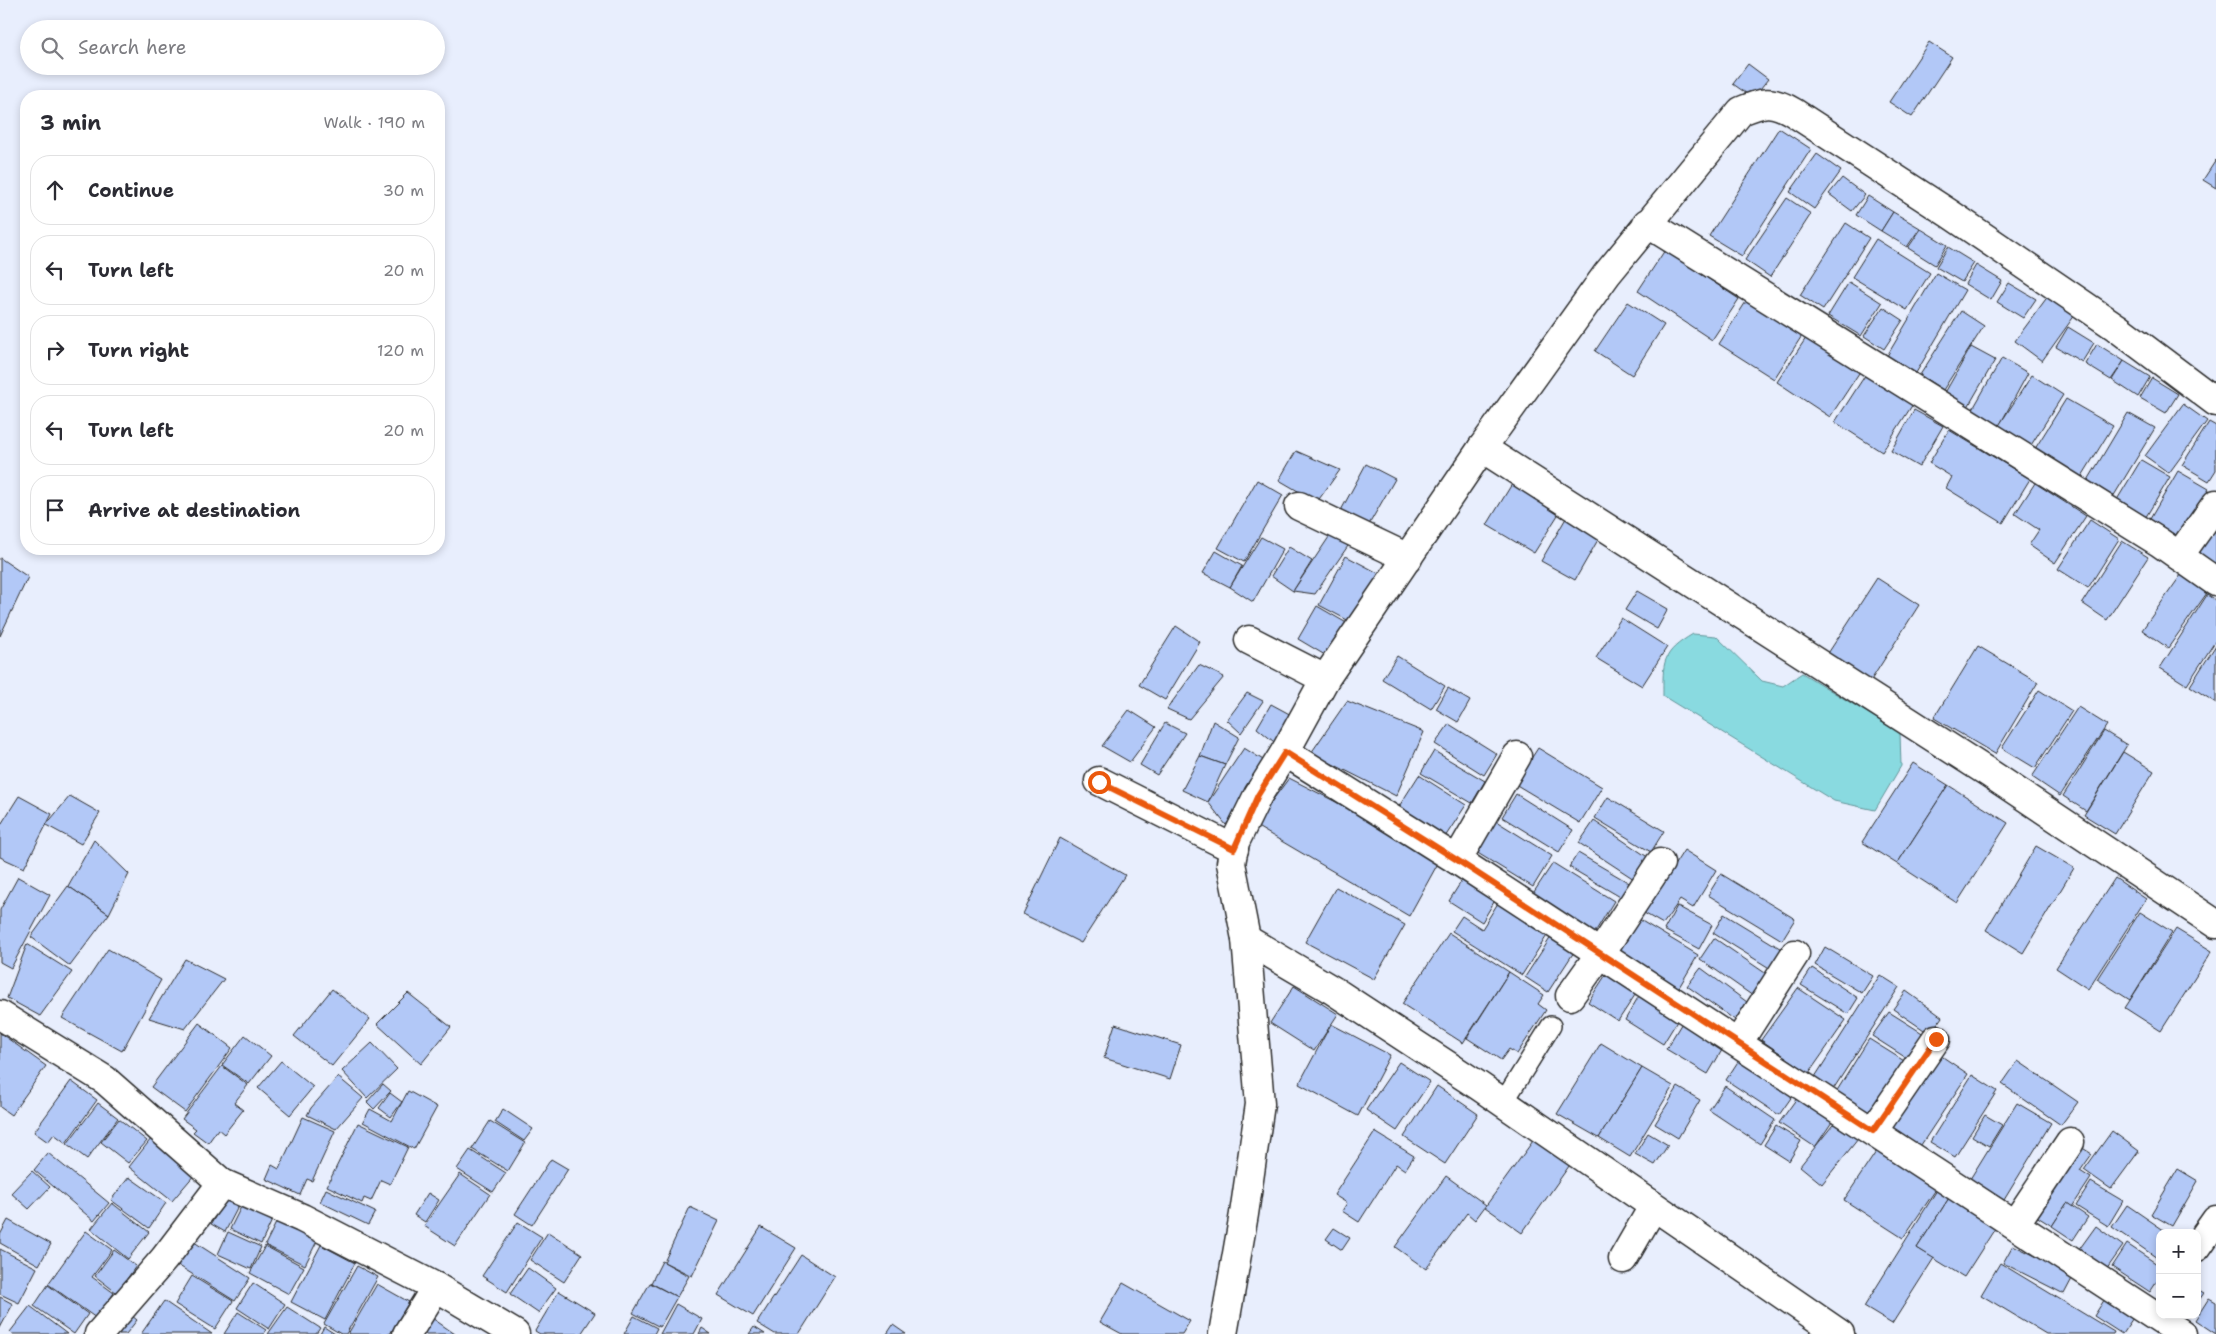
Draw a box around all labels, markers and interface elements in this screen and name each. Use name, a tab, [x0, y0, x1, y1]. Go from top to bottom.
search box	[20, 20, 445, 75]
icon: search	[38, 34, 66, 62]
text: Search here	[78, 35, 187, 60]
text: 3 min	[40, 109, 101, 137]
text: Walk · 190 m	[323, 112, 425, 133]
icon: ahead	[41, 176, 69, 204]
text: Continue	[88, 178, 174, 203]
text: 30 m	[383, 180, 424, 201]
icon: left	[41, 256, 69, 284]
text: Turn left	[88, 258, 174, 283]
text: 20 m	[383, 260, 424, 281]
icon: right	[41, 336, 69, 364]
text: Turn right	[88, 338, 189, 363]
text: 120 m	[377, 340, 424, 361]
icon: left	[41, 416, 69, 444]
text: Turn left	[88, 418, 174, 443]
text: 20 m	[383, 420, 424, 441]
icon: arrive	[41, 496, 69, 524]
text: Arrive at destination	[88, 498, 300, 523]
route start	[1088, 771, 1111, 794]
route end	[1925, 1028, 1948, 1051]
map controls	[2156, 1229, 2201, 1319]
button: +	[2156, 1229, 2201, 1274]
button: −	[2156, 1274, 2201, 1319]

